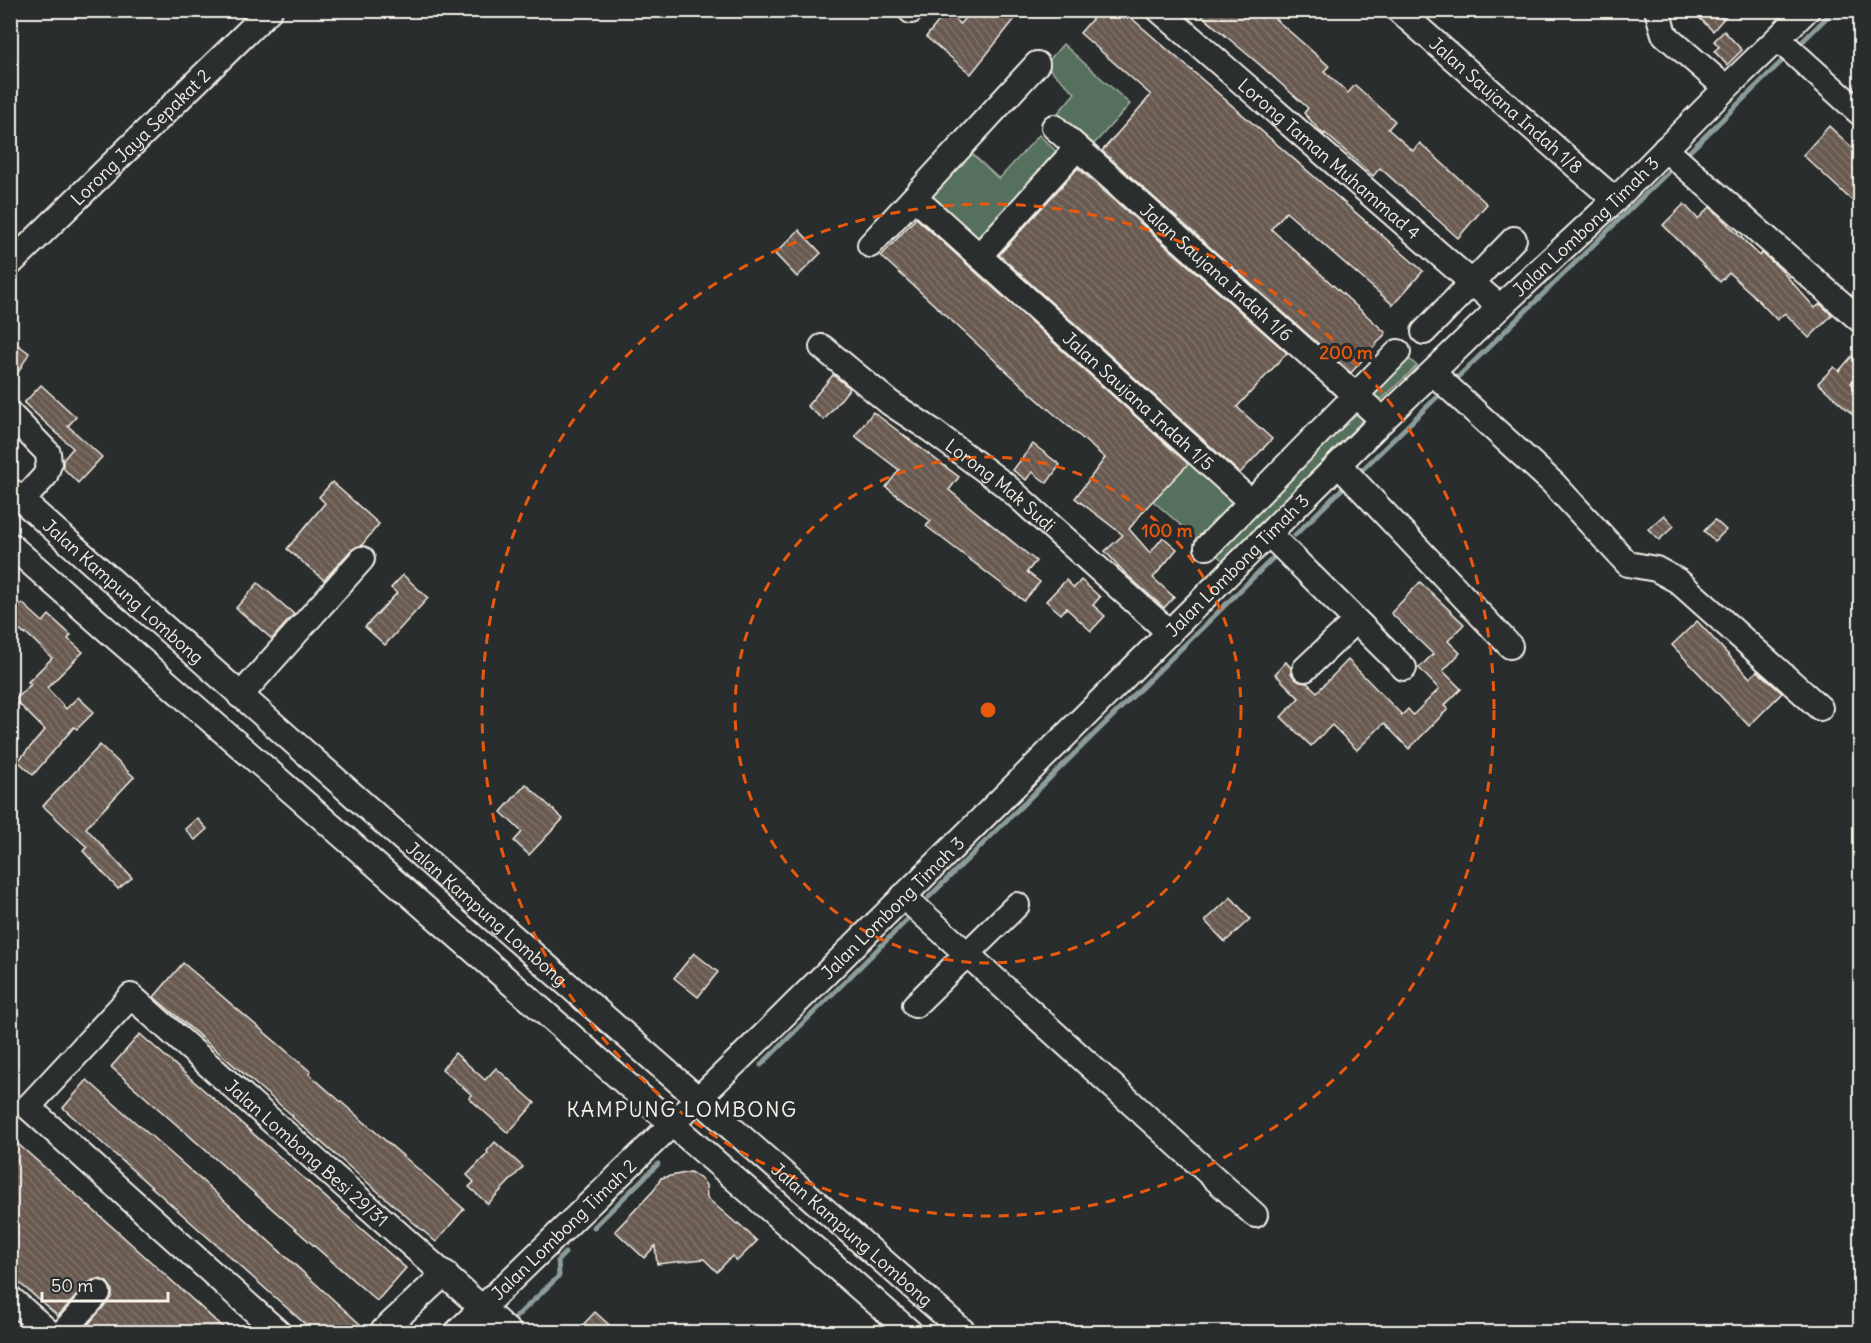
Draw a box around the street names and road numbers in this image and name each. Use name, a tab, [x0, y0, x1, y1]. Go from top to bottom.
street label: Jalan Saujana Indah 1/8	[1425, 32, 1588, 178]
street label: Lorong Jaya Sepakat 2	[66, 64, 215, 210]
street label: Lorong Taman Muhammad 4	[1234, 73, 1425, 244]
street label: Jalan Lombong Timah 3	[1508, 151, 1663, 301]
street label: Jalan Saujana Indah 1/6	[1136, 198, 1298, 346]
street label: Jalan Saujana Indah 1/5	[1058, 326, 1219, 475]
street label: Lorong Mak Sudi	[941, 433, 1060, 536]
street label: Jalan Lombong Timah 3	[1160, 489, 1314, 641]
street label: Jalan Kampung Lombong	[39, 514, 209, 668]
street label: Jalan Lombong Timah 3	[816, 831, 969, 984]
street label: Jalan Kampung Lombong	[402, 836, 572, 991]
street label: Jalan Lombong Besi 29/31	[221, 1074, 393, 1231]
street label: Jalan Lombong Timah 2	[486, 1154, 641, 1304]
street label: Jalan Kampung Lombong	[767, 1157, 938, 1311]

